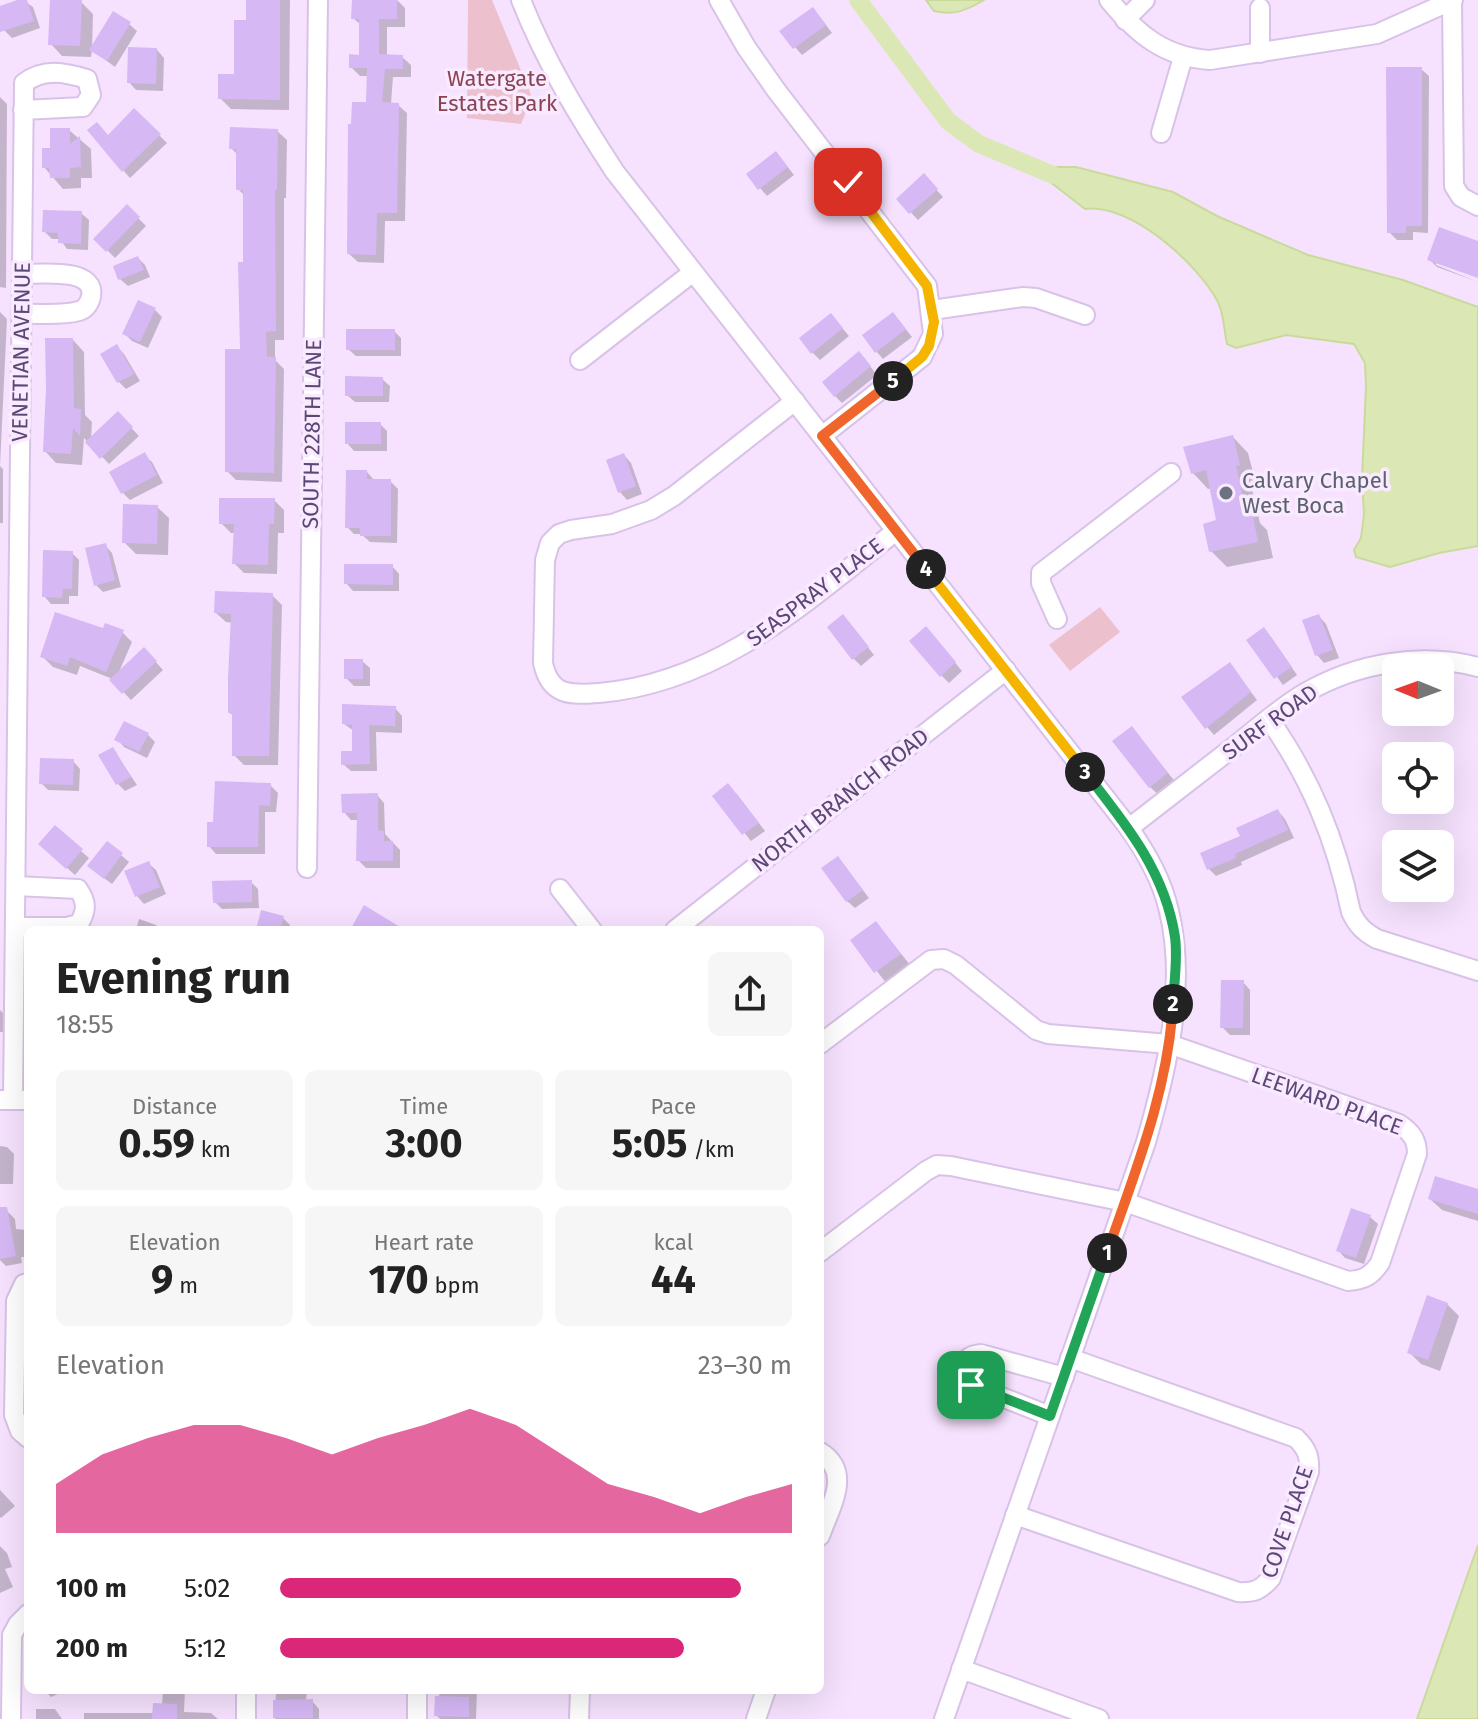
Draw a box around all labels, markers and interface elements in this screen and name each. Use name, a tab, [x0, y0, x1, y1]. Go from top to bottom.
park label: Watergate Estates Park	[437, 65, 558, 117]
pin	[814, 148, 882, 216]
icon: check	[826, 160, 870, 204]
street label: VENETIAN AVENUE	[6, 262, 36, 442]
street label: SOUTH 228TH LANE	[297, 339, 327, 529]
pin: 5	[873, 361, 913, 401]
text: 5	[887, 367, 899, 394]
place label: Calvary Chapel West Boca	[1242, 467, 1388, 519]
marker: Calvary Chapel West Boca	[1217, 484, 1235, 502]
street label: SEASPRAY PLACE	[741, 532, 889, 652]
pin: 4	[906, 549, 946, 589]
text: 4	[920, 555, 932, 582]
north arrow	[1382, 654, 1454, 726]
map controls	[1382, 654, 1454, 902]
street label: SURF ROAD	[1217, 678, 1323, 766]
street label: NORTH BRANCH ROAD	[746, 722, 934, 878]
button: locate	[1382, 742, 1454, 814]
pin: 3	[1065, 752, 1105, 792]
text: 3	[1079, 758, 1091, 785]
button: layers	[1382, 830, 1454, 902]
text: Evening run	[56, 952, 291, 1005]
button: share	[708, 952, 792, 1036]
pin: 2	[1153, 984, 1193, 1024]
text: 2	[1167, 990, 1179, 1017]
text: 18:55	[56, 1009, 114, 1040]
street label: LEEWARD PLACE	[1248, 1061, 1406, 1141]
text: Distance	[132, 1093, 217, 1120]
text: Time	[400, 1093, 448, 1120]
text: Pace	[651, 1093, 696, 1120]
text: 0.59	[118, 1120, 195, 1168]
text: 3:00	[385, 1120, 463, 1168]
text: 5:05	[612, 1120, 688, 1168]
text: km	[195, 1136, 231, 1163]
text: /km	[688, 1136, 735, 1163]
text: Elevation	[129, 1229, 221, 1256]
text: Heart rate	[374, 1229, 474, 1256]
text: kcal	[654, 1229, 693, 1256]
pin: 1	[1087, 1233, 1127, 1273]
text: 1	[1102, 1239, 1112, 1266]
text: 9	[151, 1256, 174, 1304]
text: 170	[368, 1256, 429, 1304]
text: 44	[651, 1256, 696, 1304]
text: m	[174, 1272, 198, 1299]
text: bpm	[429, 1272, 480, 1299]
text: Elevation	[56, 1350, 165, 1381]
text: 23–30 m	[698, 1350, 792, 1381]
pin	[937, 1351, 1005, 1419]
icon: arrive	[949, 1363, 993, 1407]
street label: COVE PLACE	[1255, 1462, 1319, 1582]
text: 100 m	[56, 1573, 127, 1604]
text: 5:02	[184, 1573, 230, 1604]
text: 200 m	[56, 1633, 128, 1664]
text: 5:12	[184, 1633, 226, 1664]

